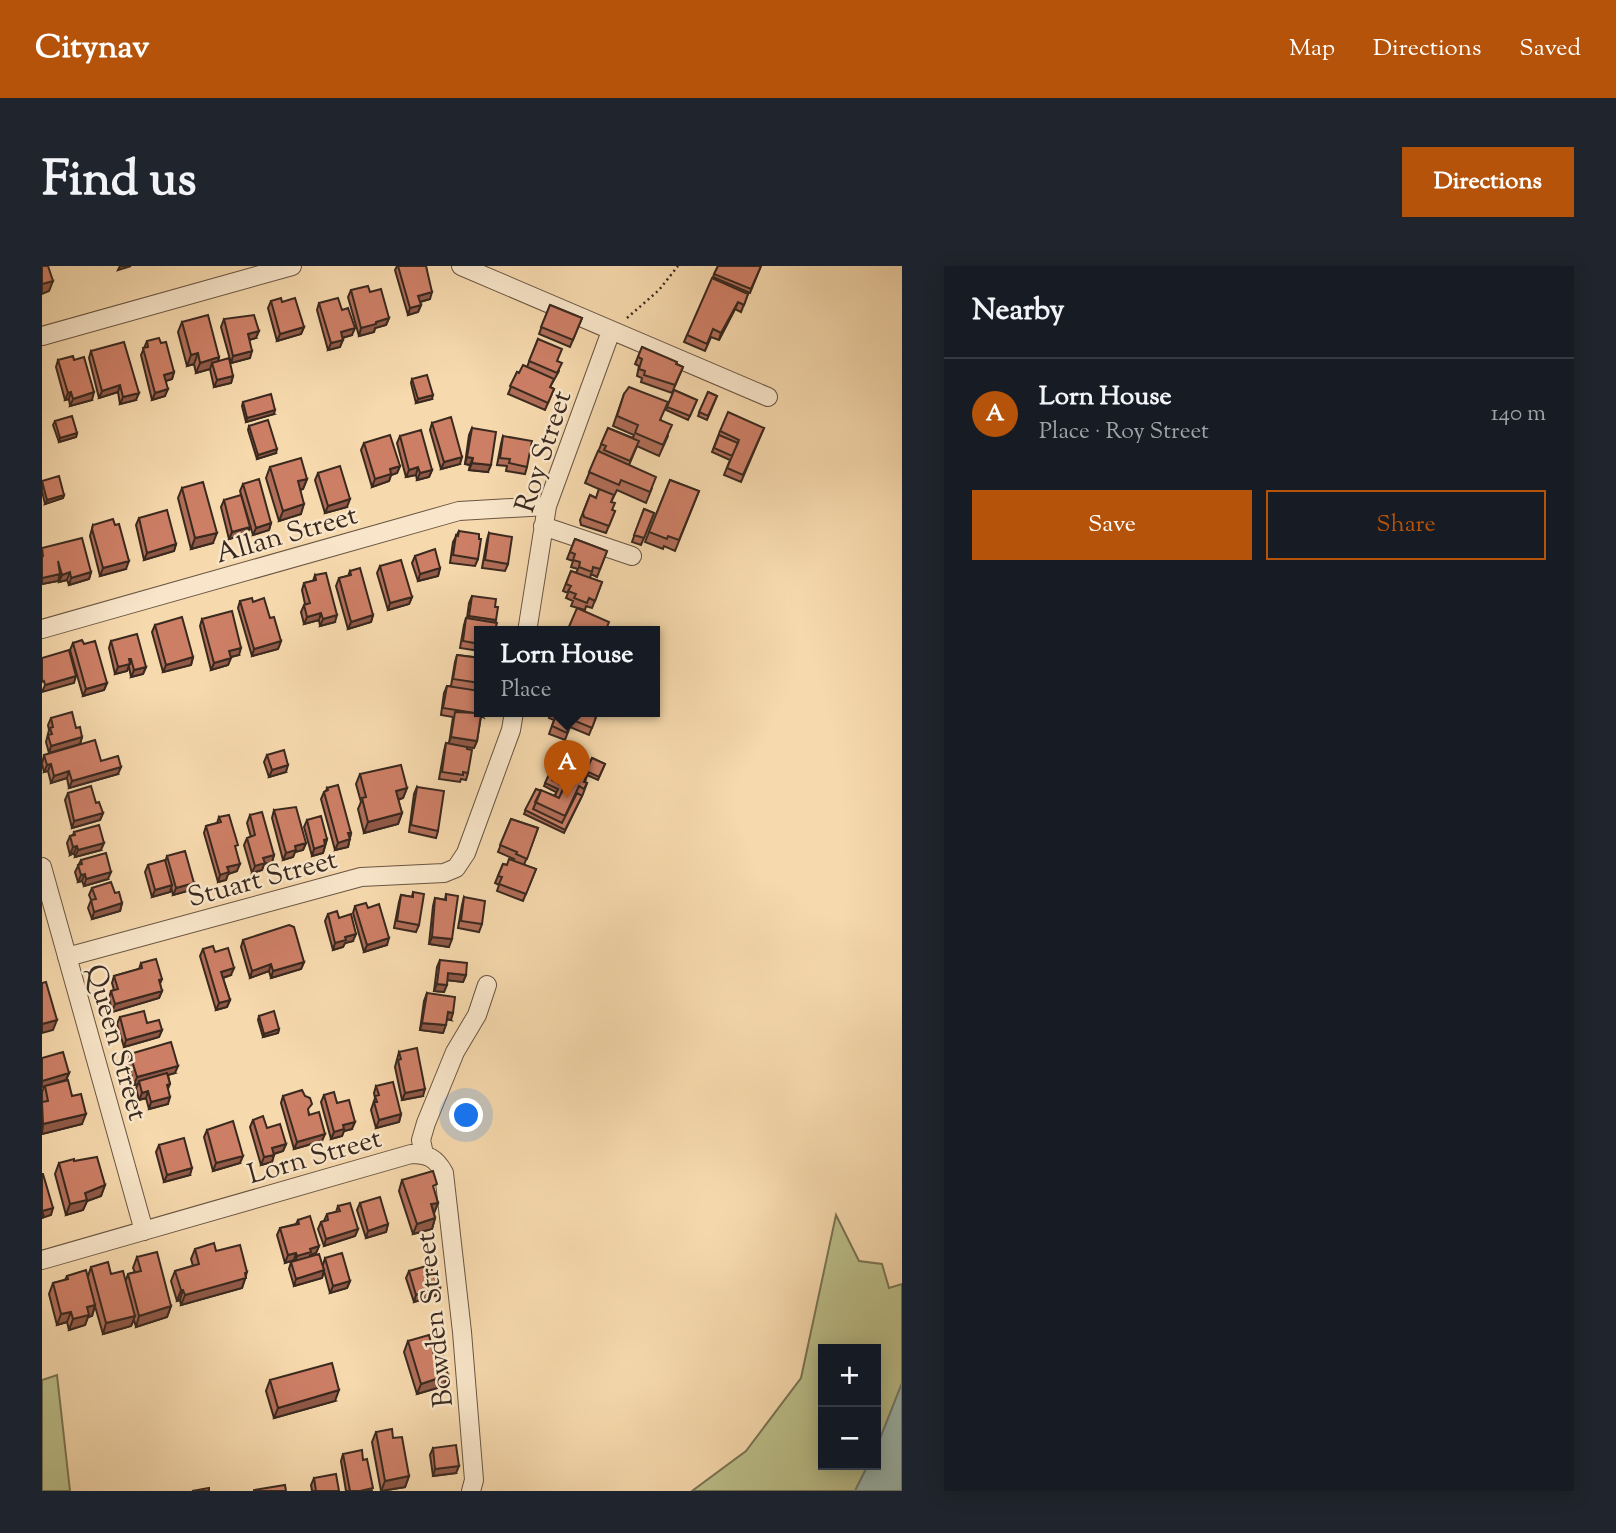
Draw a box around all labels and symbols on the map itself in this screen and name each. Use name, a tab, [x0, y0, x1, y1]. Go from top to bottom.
street label: Roy Street	[506, 385, 583, 518]
street label: Allan Street	[211, 496, 363, 575]
pin: A	[544, 740, 590, 798]
street label: Stuart Street	[184, 841, 342, 919]
street label: Queen Street	[74, 960, 157, 1126]
your location	[449, 1098, 483, 1132]
street label: Lorn Street	[243, 1120, 387, 1196]
street label: Bowden Street	[407, 1230, 465, 1409]

